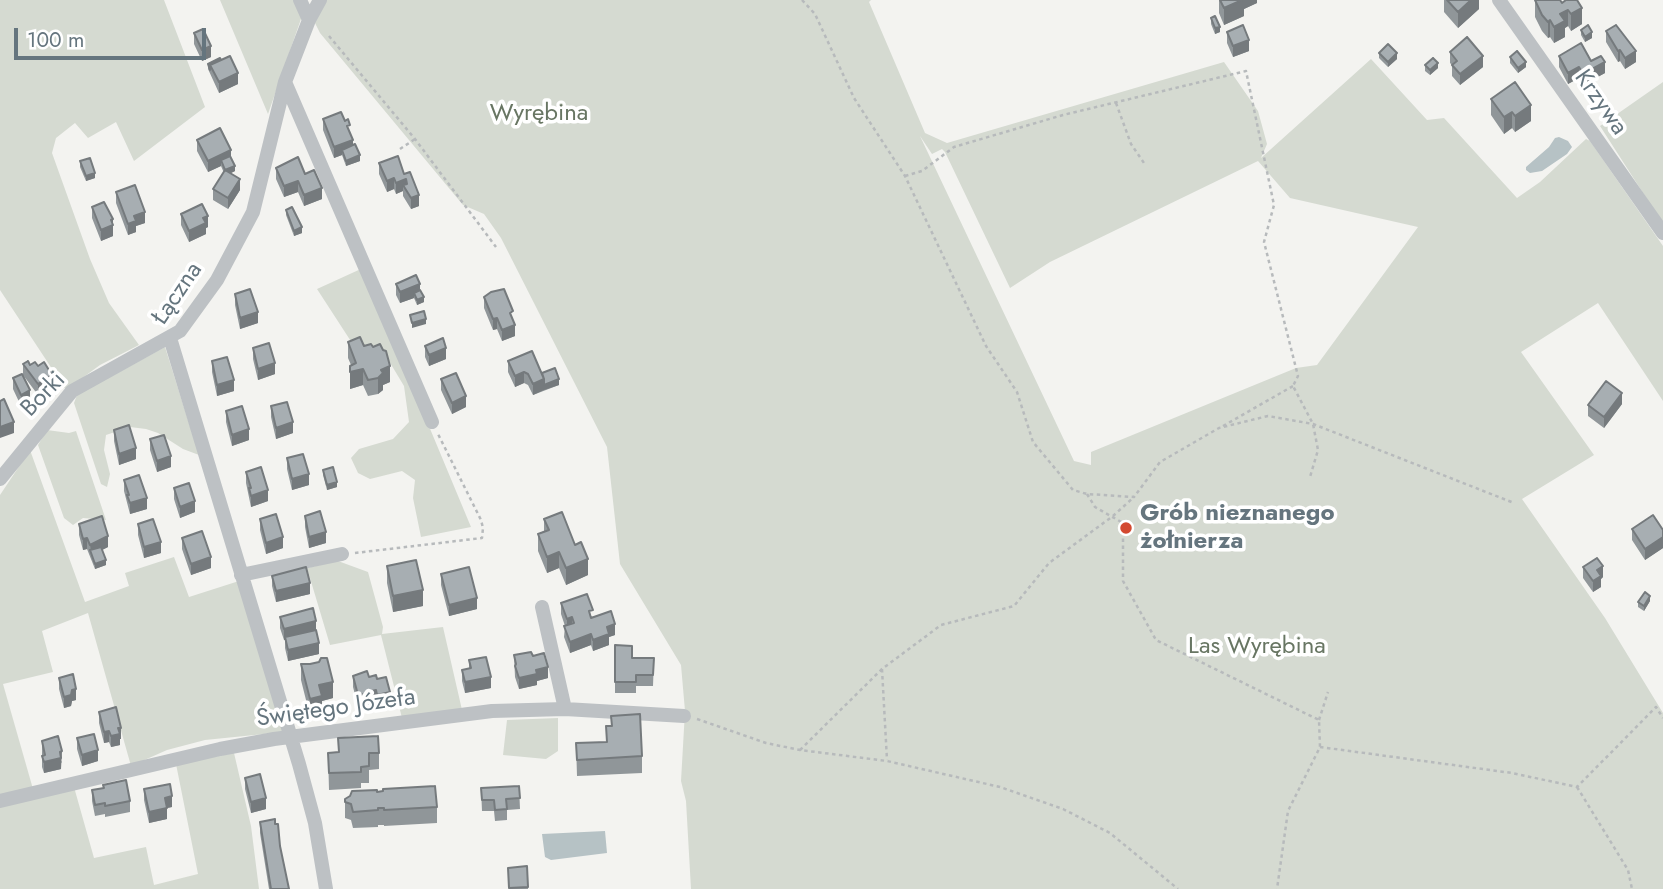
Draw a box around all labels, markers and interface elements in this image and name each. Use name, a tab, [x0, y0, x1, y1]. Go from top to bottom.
scale bar	[18, 14, 210, 58]
text: 100 m	[27, 25, 84, 55]
street label: Krzywa	[1567, 65, 1633, 141]
park label: Wyrębina	[490, 100, 588, 128]
street label: Łączna	[147, 257, 209, 331]
street label: Borki	[16, 366, 72, 424]
place label: Grób nieznanego żołnierza	[1140, 500, 1335, 556]
marker: Grób nieznanego żołnierza	[1118, 520, 1134, 536]
park label: Las Wyrębina	[1188, 633, 1326, 661]
street label: Świętego Józefa	[255, 684, 417, 734]

